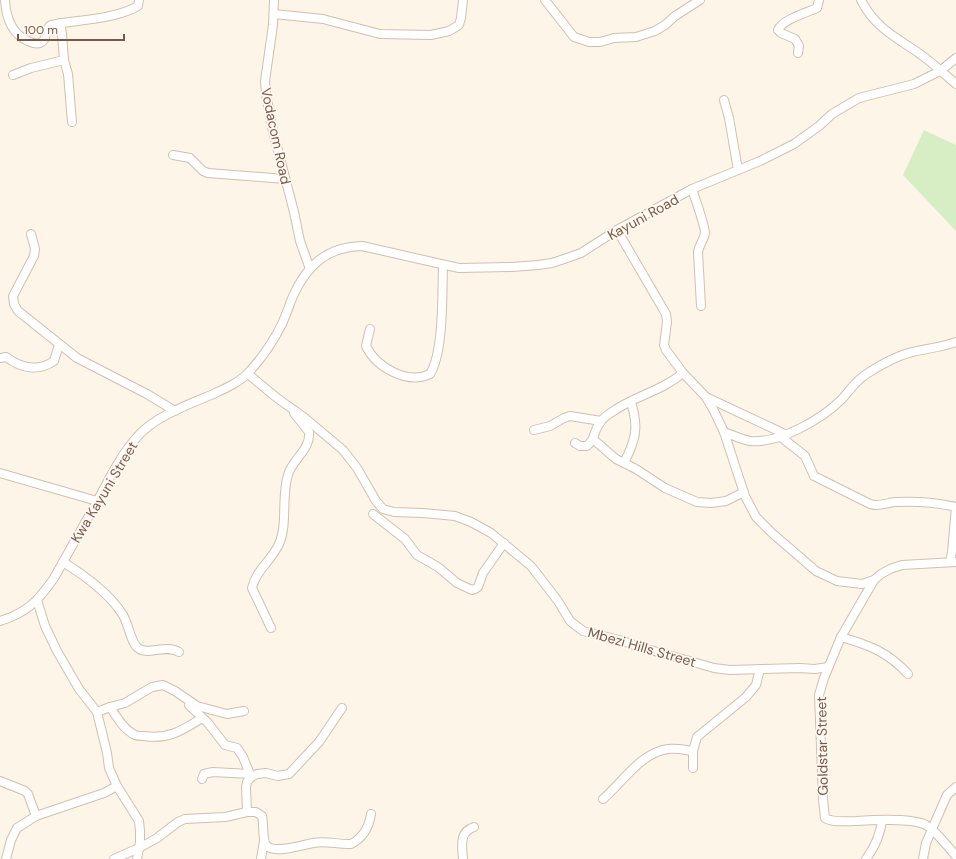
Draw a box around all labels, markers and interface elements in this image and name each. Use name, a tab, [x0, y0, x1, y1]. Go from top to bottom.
scale bar	[18, 16, 124, 42]
text: 100 m	[24, 22, 58, 38]
street label: Vodacom Road	[257, 86, 295, 186]
street label: Kayuni Road	[604, 190, 682, 244]
street label: Kwa Kayuni Street	[67, 438, 141, 546]
street label: Mbezi Hills Street	[586, 623, 698, 671]
street label: Goldstar Street	[812, 696, 832, 796]

